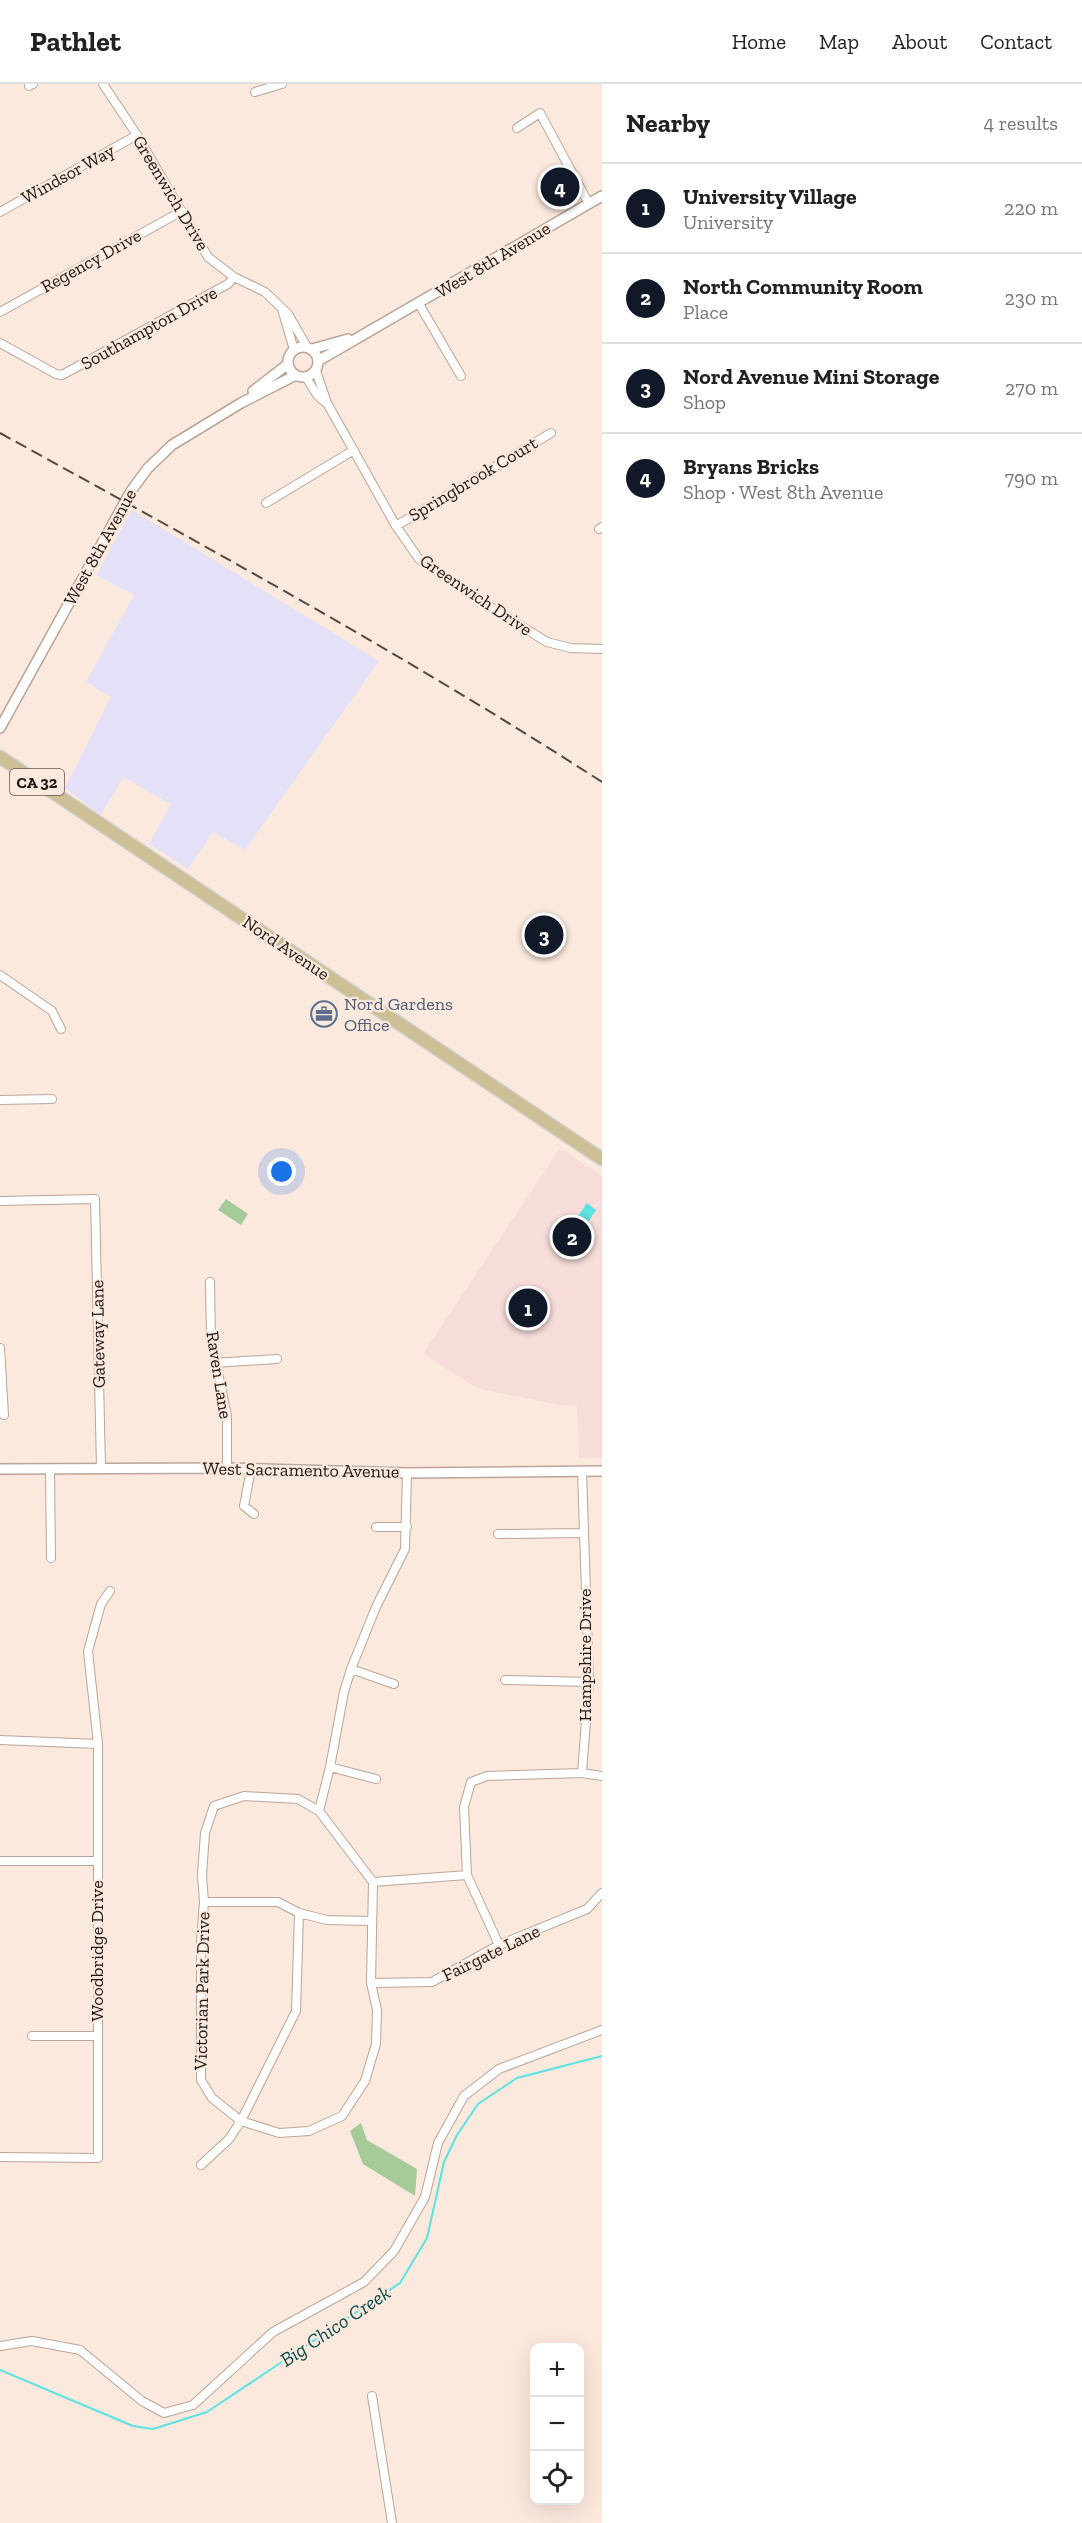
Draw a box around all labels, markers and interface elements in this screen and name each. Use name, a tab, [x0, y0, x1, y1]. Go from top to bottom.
text: Pathlet	[30, 25, 121, 58]
text: Home	[732, 29, 786, 54]
text: Map	[819, 29, 859, 54]
text: About	[892, 29, 947, 54]
text: Contact	[980, 29, 1052, 54]
text: Nearby	[626, 107, 710, 139]
text: 4 results	[983, 111, 1058, 135]
street label: Greenwich Drive	[128, 131, 214, 255]
street label: Windsor Way	[18, 139, 119, 209]
pin: 4	[540, 164, 580, 210]
text: University Village	[683, 183, 857, 210]
text: 1	[641, 196, 650, 220]
text: 220 m	[1004, 196, 1058, 220]
text: University	[683, 210, 773, 234]
street label: West 8th Avenue	[432, 217, 554, 303]
street label: Regency Drive	[37, 224, 145, 298]
text: North Community Room	[683, 273, 923, 300]
street label: Southampton Drive	[77, 281, 221, 375]
text: 2	[640, 286, 651, 310]
text: 230 m	[1005, 286, 1058, 310]
text: Place	[683, 300, 728, 324]
text: Nord Avenue Mini Storage	[683, 363, 939, 390]
text: 3	[640, 376, 651, 400]
text: 270 m	[1005, 376, 1058, 400]
text: Shop	[683, 390, 726, 414]
street label: Springbrook Court	[405, 432, 542, 526]
text: Bryans Bricks	[683, 453, 819, 480]
text: 4	[640, 466, 651, 490]
text: 790 m	[1005, 466, 1058, 490]
text: Shop · West 8th Avenue	[683, 480, 883, 504]
street label: West 8th Avenue	[59, 485, 141, 609]
street label: Greenwich Drive	[416, 549, 536, 641]
road number: CA 32	[10, 769, 64, 795]
street label: Nord Avenue	[238, 911, 334, 985]
pin: 3	[524, 912, 564, 958]
place label: Nord Gardens Office	[344, 993, 453, 1036]
office icon: Nord Gardens Office	[309, 999, 339, 1029]
your location	[267, 1157, 296, 1186]
pin: 2	[552, 1214, 592, 1260]
street label: Gateway Lane	[86, 1280, 110, 1388]
pin: 1	[508, 1286, 548, 1330]
street label: Raven Lane	[201, 1330, 237, 1420]
street label: West Sacramento Avenue	[202, 1457, 400, 1483]
street label: Hampshire Drive	[574, 1588, 596, 1722]
street label: Woodbridge Drive	[86, 1880, 108, 2022]
street label: Victorian Park Drive	[190, 1912, 214, 2071]
street label: Fairgate Lane	[438, 1920, 544, 1986]
water label: Big Chico Creek	[275, 2280, 395, 2372]
map controls	[530, 2343, 584, 2505]
button: +	[530, 2343, 584, 2397]
button: −	[530, 2397, 584, 2451]
button: locate	[530, 2451, 584, 2505]

